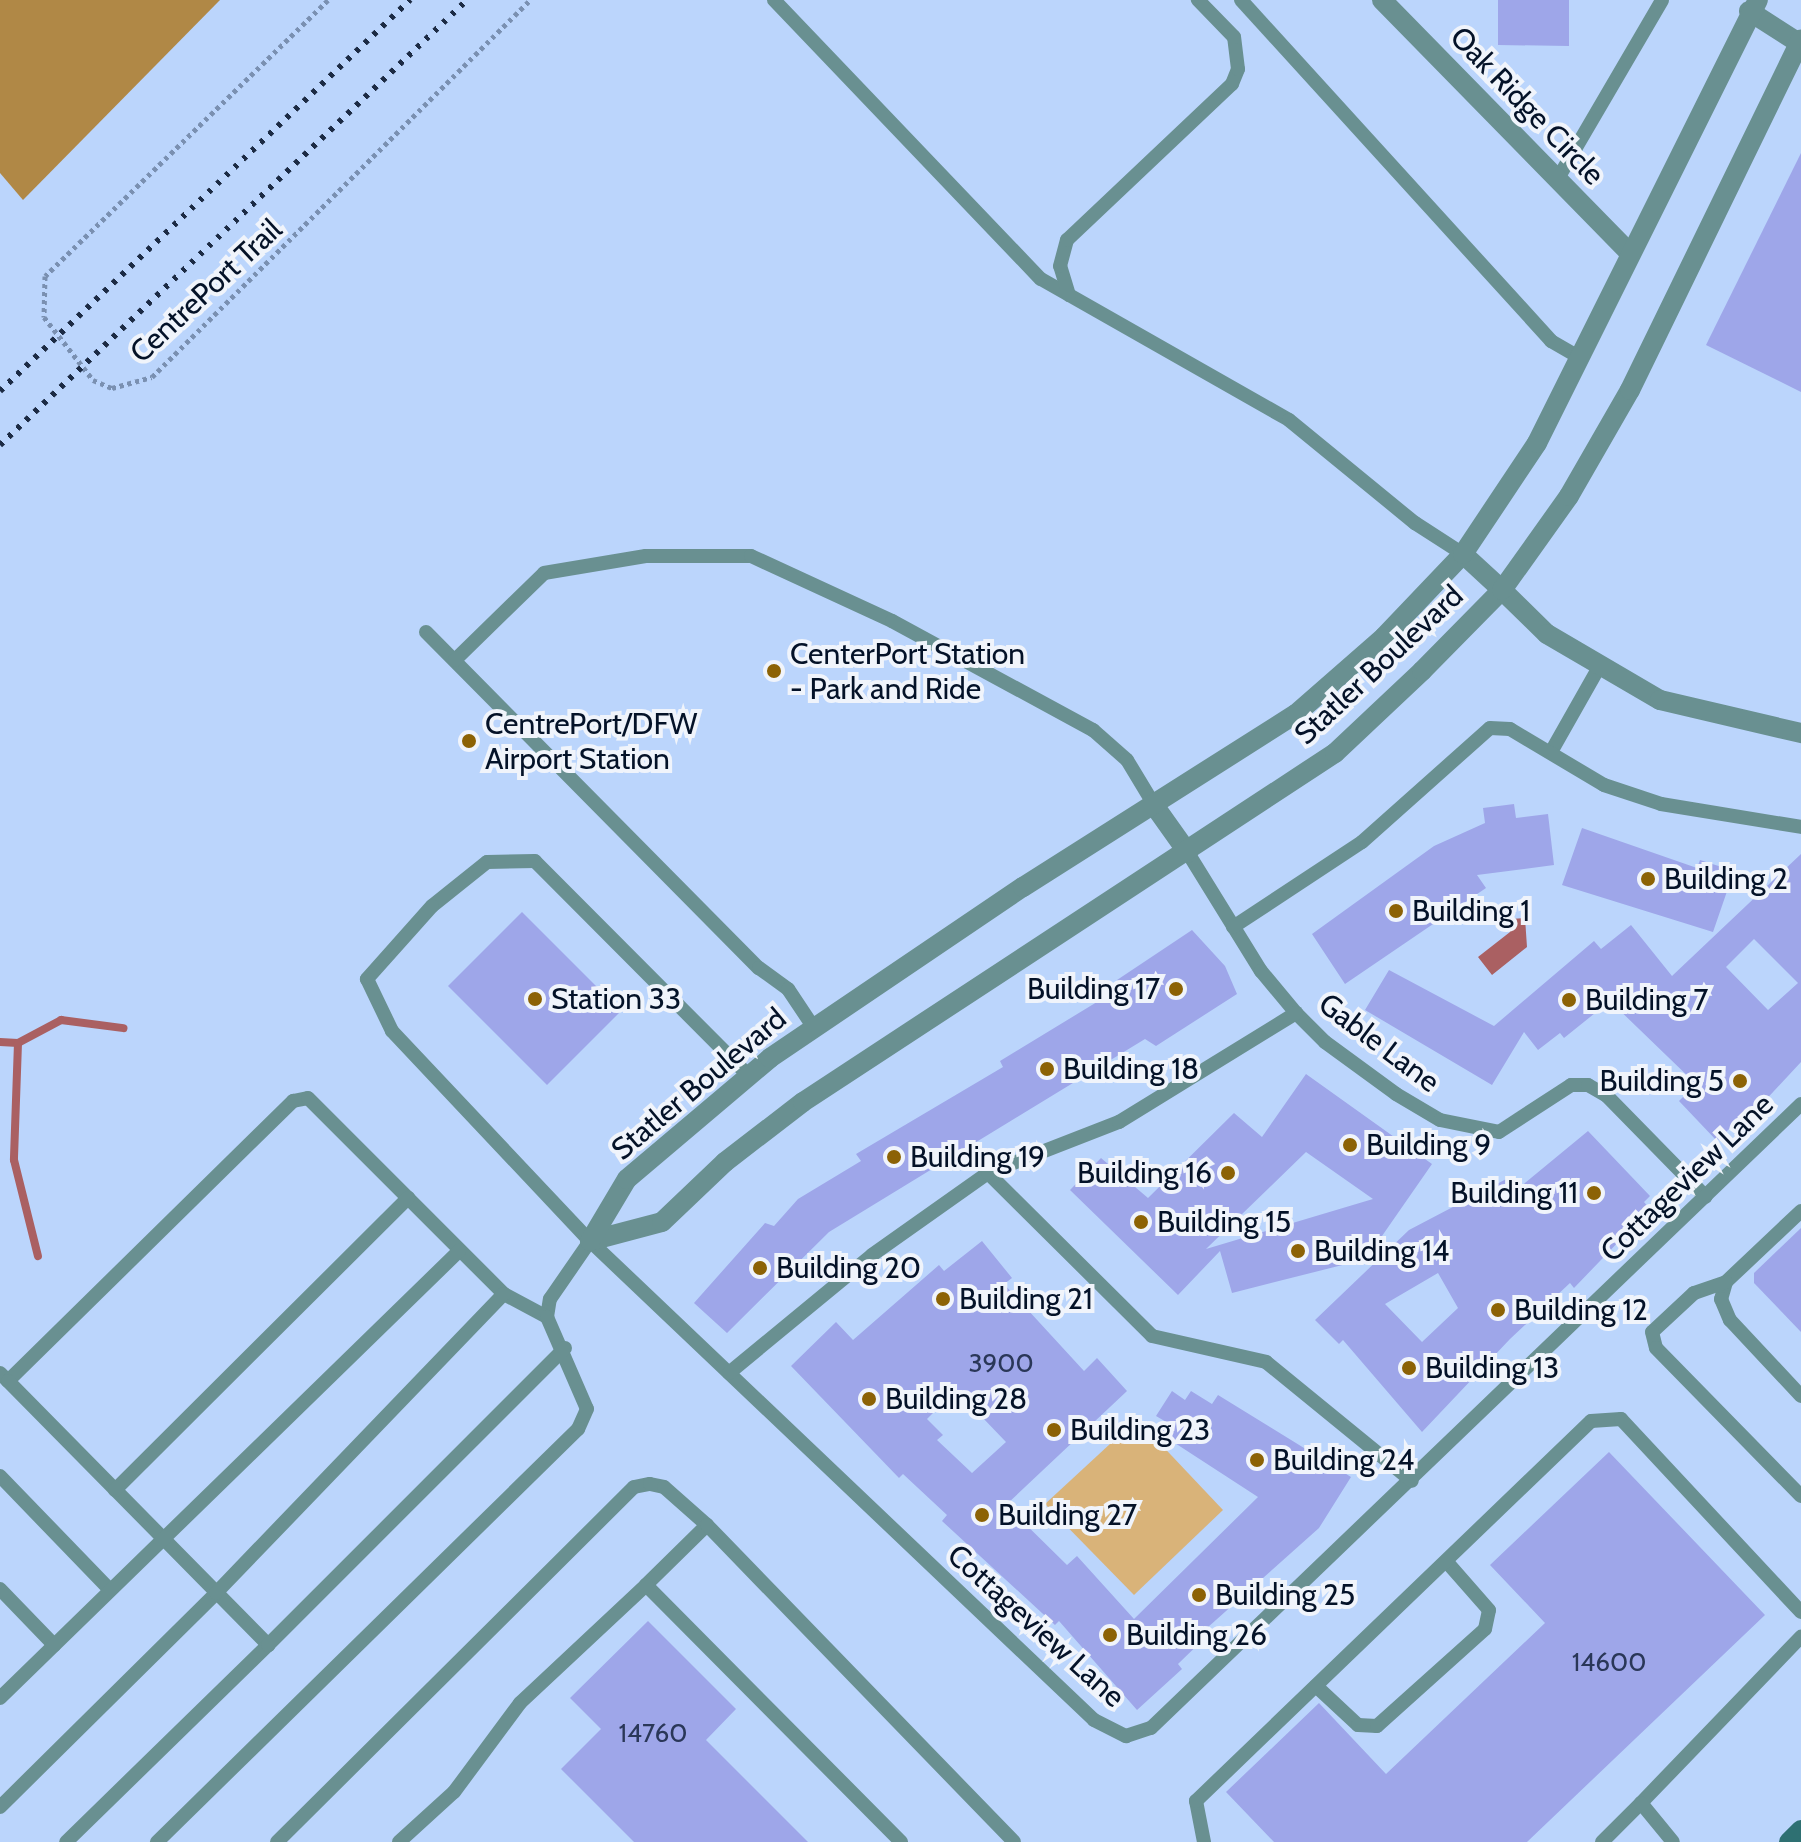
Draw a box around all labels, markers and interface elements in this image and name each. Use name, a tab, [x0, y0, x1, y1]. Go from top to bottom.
street label: Oak Ridge Circle	[1442, 19, 1612, 193]
street label: CentrePort Trail	[123, 212, 289, 370]
street label: Statler Boulevard	[1287, 578, 1471, 752]
place label: CenterPort Station - Park and Ride	[790, 636, 1025, 706]
marker: CenterPort Station - Park and Ride	[765, 662, 783, 680]
place label: CentrePort/DFW Airport Station	[485, 706, 697, 776]
marker: CentrePort/DFW Airport Station	[460, 732, 478, 750]
place label: Building 2	[1664, 861, 1788, 897]
marker: Building 2	[1639, 870, 1657, 888]
place label: Building 1	[1412, 893, 1530, 929]
marker: Building 1	[1387, 902, 1405, 920]
place label: Building 17	[1027, 971, 1160, 1007]
marker: Building 17	[1167, 980, 1185, 998]
place label: Station 33	[551, 981, 681, 1017]
place label: Building 7	[1585, 982, 1708, 1018]
street label: Gable Lane	[1312, 986, 1446, 1100]
marker: Station 33	[526, 990, 544, 1008]
marker: Building 7	[1560, 991, 1578, 1009]
street label: Statler Boulevard	[604, 1000, 794, 1168]
place label: Building 18	[1063, 1051, 1199, 1087]
marker: Building 18	[1038, 1060, 1056, 1078]
place label: Building 5	[1600, 1063, 1724, 1099]
marker: Building 5	[1731, 1072, 1749, 1090]
street label: Cottageview Lane	[1593, 1087, 1781, 1269]
place label: Building 9	[1366, 1127, 1491, 1163]
marker: Building 9	[1341, 1136, 1359, 1154]
place label: Building 19	[910, 1139, 1045, 1175]
marker: Building 19	[885, 1148, 903, 1166]
place label: Building 16	[1077, 1155, 1212, 1191]
marker: Building 16	[1219, 1164, 1237, 1182]
place label: Building 11	[1450, 1175, 1578, 1211]
marker: Building 11	[1585, 1184, 1603, 1202]
place label: Building 15	[1157, 1204, 1291, 1240]
marker: Building 15	[1132, 1213, 1150, 1231]
place label: Building 14	[1314, 1233, 1449, 1269]
marker: Building 14	[1289, 1242, 1307, 1260]
place label: Building 20	[776, 1250, 921, 1286]
marker: Building 20	[751, 1259, 769, 1277]
place label: Building 21	[959, 1281, 1093, 1317]
marker: Building 21	[934, 1290, 952, 1308]
place label: Building 12	[1514, 1292, 1648, 1328]
marker: Building 12	[1489, 1301, 1507, 1319]
house number: 3900	[968, 1348, 1034, 1380]
place label: Building 13	[1425, 1350, 1559, 1386]
marker: Building 13	[1400, 1359, 1418, 1377]
place label: Building 28	[885, 1381, 1027, 1417]
marker: Building 28	[860, 1390, 878, 1408]
place label: Building 23	[1070, 1412, 1210, 1448]
marker: Building 23	[1045, 1421, 1063, 1439]
place label: Building 24	[1273, 1442, 1414, 1478]
marker: Building 24	[1248, 1451, 1266, 1469]
place label: Building 27	[998, 1497, 1137, 1533]
marker: Building 27	[973, 1506, 991, 1524]
street label: Cottageview Lane	[940, 1537, 1132, 1715]
place label: Building 25	[1215, 1577, 1355, 1613]
marker: Building 25	[1190, 1586, 1208, 1604]
place label: Building 26	[1126, 1617, 1267, 1653]
marker: Building 26	[1101, 1626, 1119, 1644]
house number: 14600	[1572, 1647, 1646, 1679]
house number: 14760	[619, 1718, 687, 1750]

